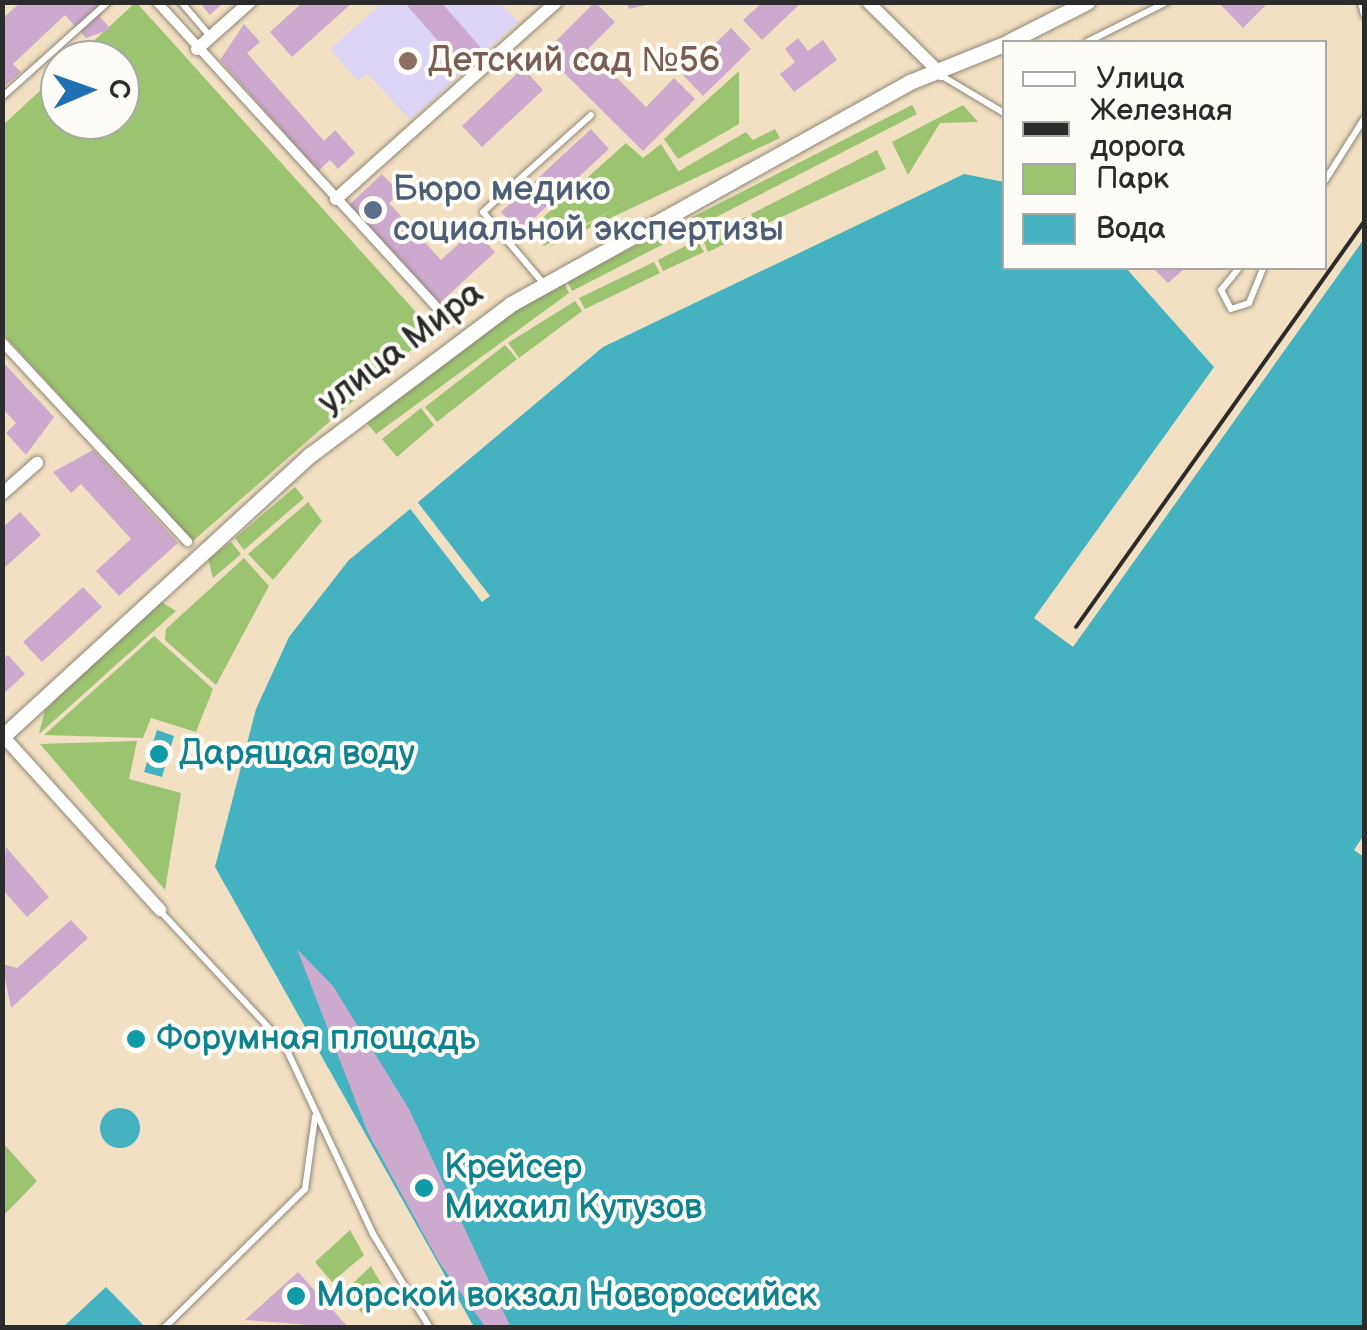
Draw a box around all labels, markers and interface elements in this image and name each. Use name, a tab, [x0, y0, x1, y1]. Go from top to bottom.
north arrow	[40, 40, 140, 140]
place label: Детский сад №56	[428, 40, 720, 82]
legend	[1002, 40, 1327, 270]
marker: Детский сад №56	[397, 50, 419, 72]
text: Улица	[1096, 61, 1185, 97]
text: С	[102, 79, 135, 99]
text: Железная дорога	[1090, 93, 1233, 165]
text: Парк	[1096, 161, 1169, 197]
place label: Бюро медико социальной экспертизы	[393, 169, 784, 251]
marker: Бюро медико социальной экспертизы	[362, 199, 384, 221]
text: Вода	[1096, 211, 1166, 247]
street label: улица Мира	[310, 272, 492, 424]
place label: Дарящая воду	[179, 733, 415, 775]
marker: Дарящая воду	[148, 743, 170, 765]
place label: Форумная площадь	[156, 1018, 476, 1060]
marker: Форумная площадь	[125, 1028, 147, 1050]
place label: Крейсер Михаил Кутузов	[444, 1147, 702, 1229]
marker: Крейсер Михаил Кутузов	[413, 1177, 435, 1199]
place label: Морской вокзал Новороссийск	[316, 1275, 817, 1317]
marker: Морской вокзал Новороссийск	[285, 1285, 307, 1307]

